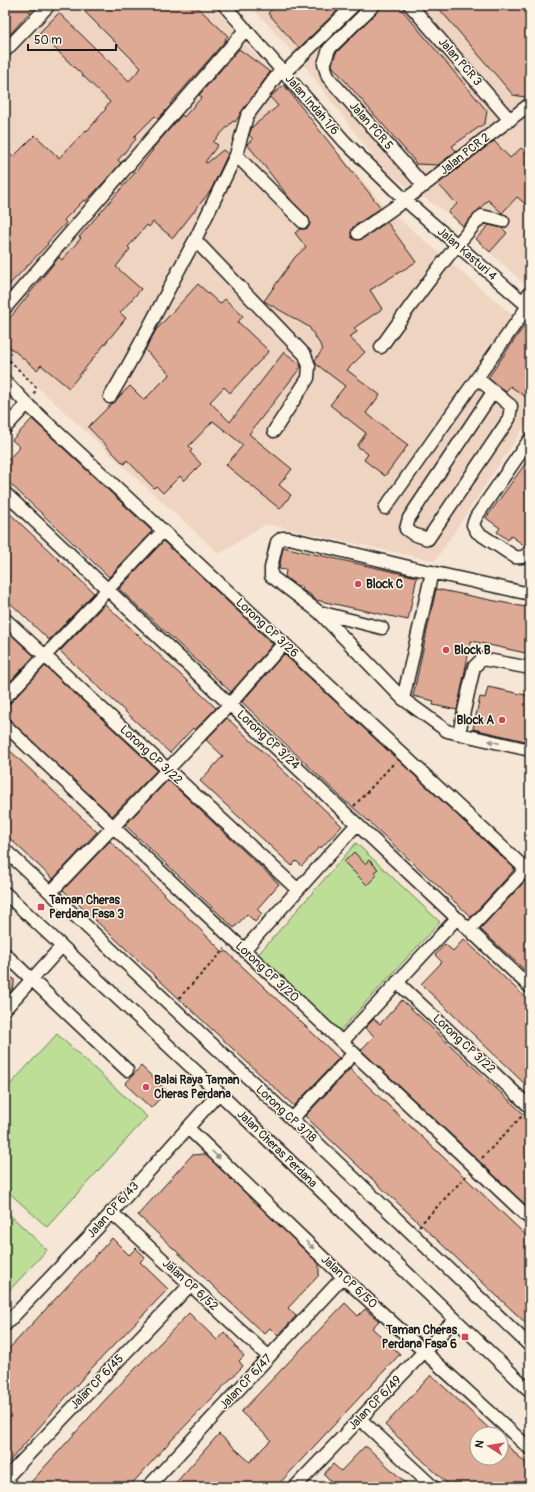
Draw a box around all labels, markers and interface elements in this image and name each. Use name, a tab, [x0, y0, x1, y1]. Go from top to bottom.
scale bar	[28, 26, 116, 52]
text: 50 m	[34, 33, 62, 48]
street label: Jalan PCR 3	[435, 35, 485, 89]
street label: Jalan Indah 1/6	[282, 72, 342, 138]
street label: Jalan PCR 5	[346, 99, 396, 153]
street label: Jalan PCR 2	[437, 130, 493, 178]
street label: Jalan Kasturi 4	[434, 224, 500, 284]
place label: Block C	[366, 577, 404, 592]
marker: Block C	[353, 579, 363, 589]
street label: Lorong CP 3/26	[233, 595, 302, 661]
place label: Block B	[454, 643, 491, 658]
marker: Block B	[441, 645, 451, 655]
street label: Lorong CP 3/24	[234, 707, 303, 773]
place label: Block A	[456, 713, 494, 728]
marker: Block A	[497, 715, 507, 725]
street label: Lorong CP 3/22	[117, 722, 186, 788]
one-way arrow	[488, 738, 501, 744]
place label: Taman Cheras Perdana Fasa 3	[48, 893, 124, 922]
marker: Taman Cheras Perdana Fasa 3	[36, 902, 46, 912]
street label: Lorong CP 3/20	[232, 939, 302, 1005]
street label: Lorong CP 3/22	[430, 1011, 499, 1077]
place label: Balai Raya Taman Cheras Perdana	[154, 1073, 240, 1102]
marker: Balai Raya Taman Cheras Perdana	[141, 1082, 151, 1092]
street label: Lorong CP 3/18	[253, 1082, 319, 1146]
street label: Jalan Cheras Perdana	[234, 1107, 321, 1191]
one-way arrow	[211, 1150, 221, 1160]
street label: Jalan CP 6/43	[84, 1179, 142, 1241]
one-way arrow	[305, 1240, 315, 1250]
street label: Jalan CP 6/50	[318, 1252, 380, 1312]
street label: Jalan CP 6/52	[159, 1256, 221, 1314]
place label: Taman Cheras Perdana Fasa 6	[382, 1323, 458, 1352]
marker: Taman Cheras Perdana Fasa 6	[460, 1332, 470, 1342]
street label: Jalan CP 6/47	[217, 1351, 276, 1413]
street label: Jalan CP 6/45	[67, 1352, 127, 1412]
street label: Jalan CP 6/49	[345, 1373, 405, 1433]
north arrow	[469, 1426, 509, 1466]
text: N	[473, 1438, 487, 1449]

